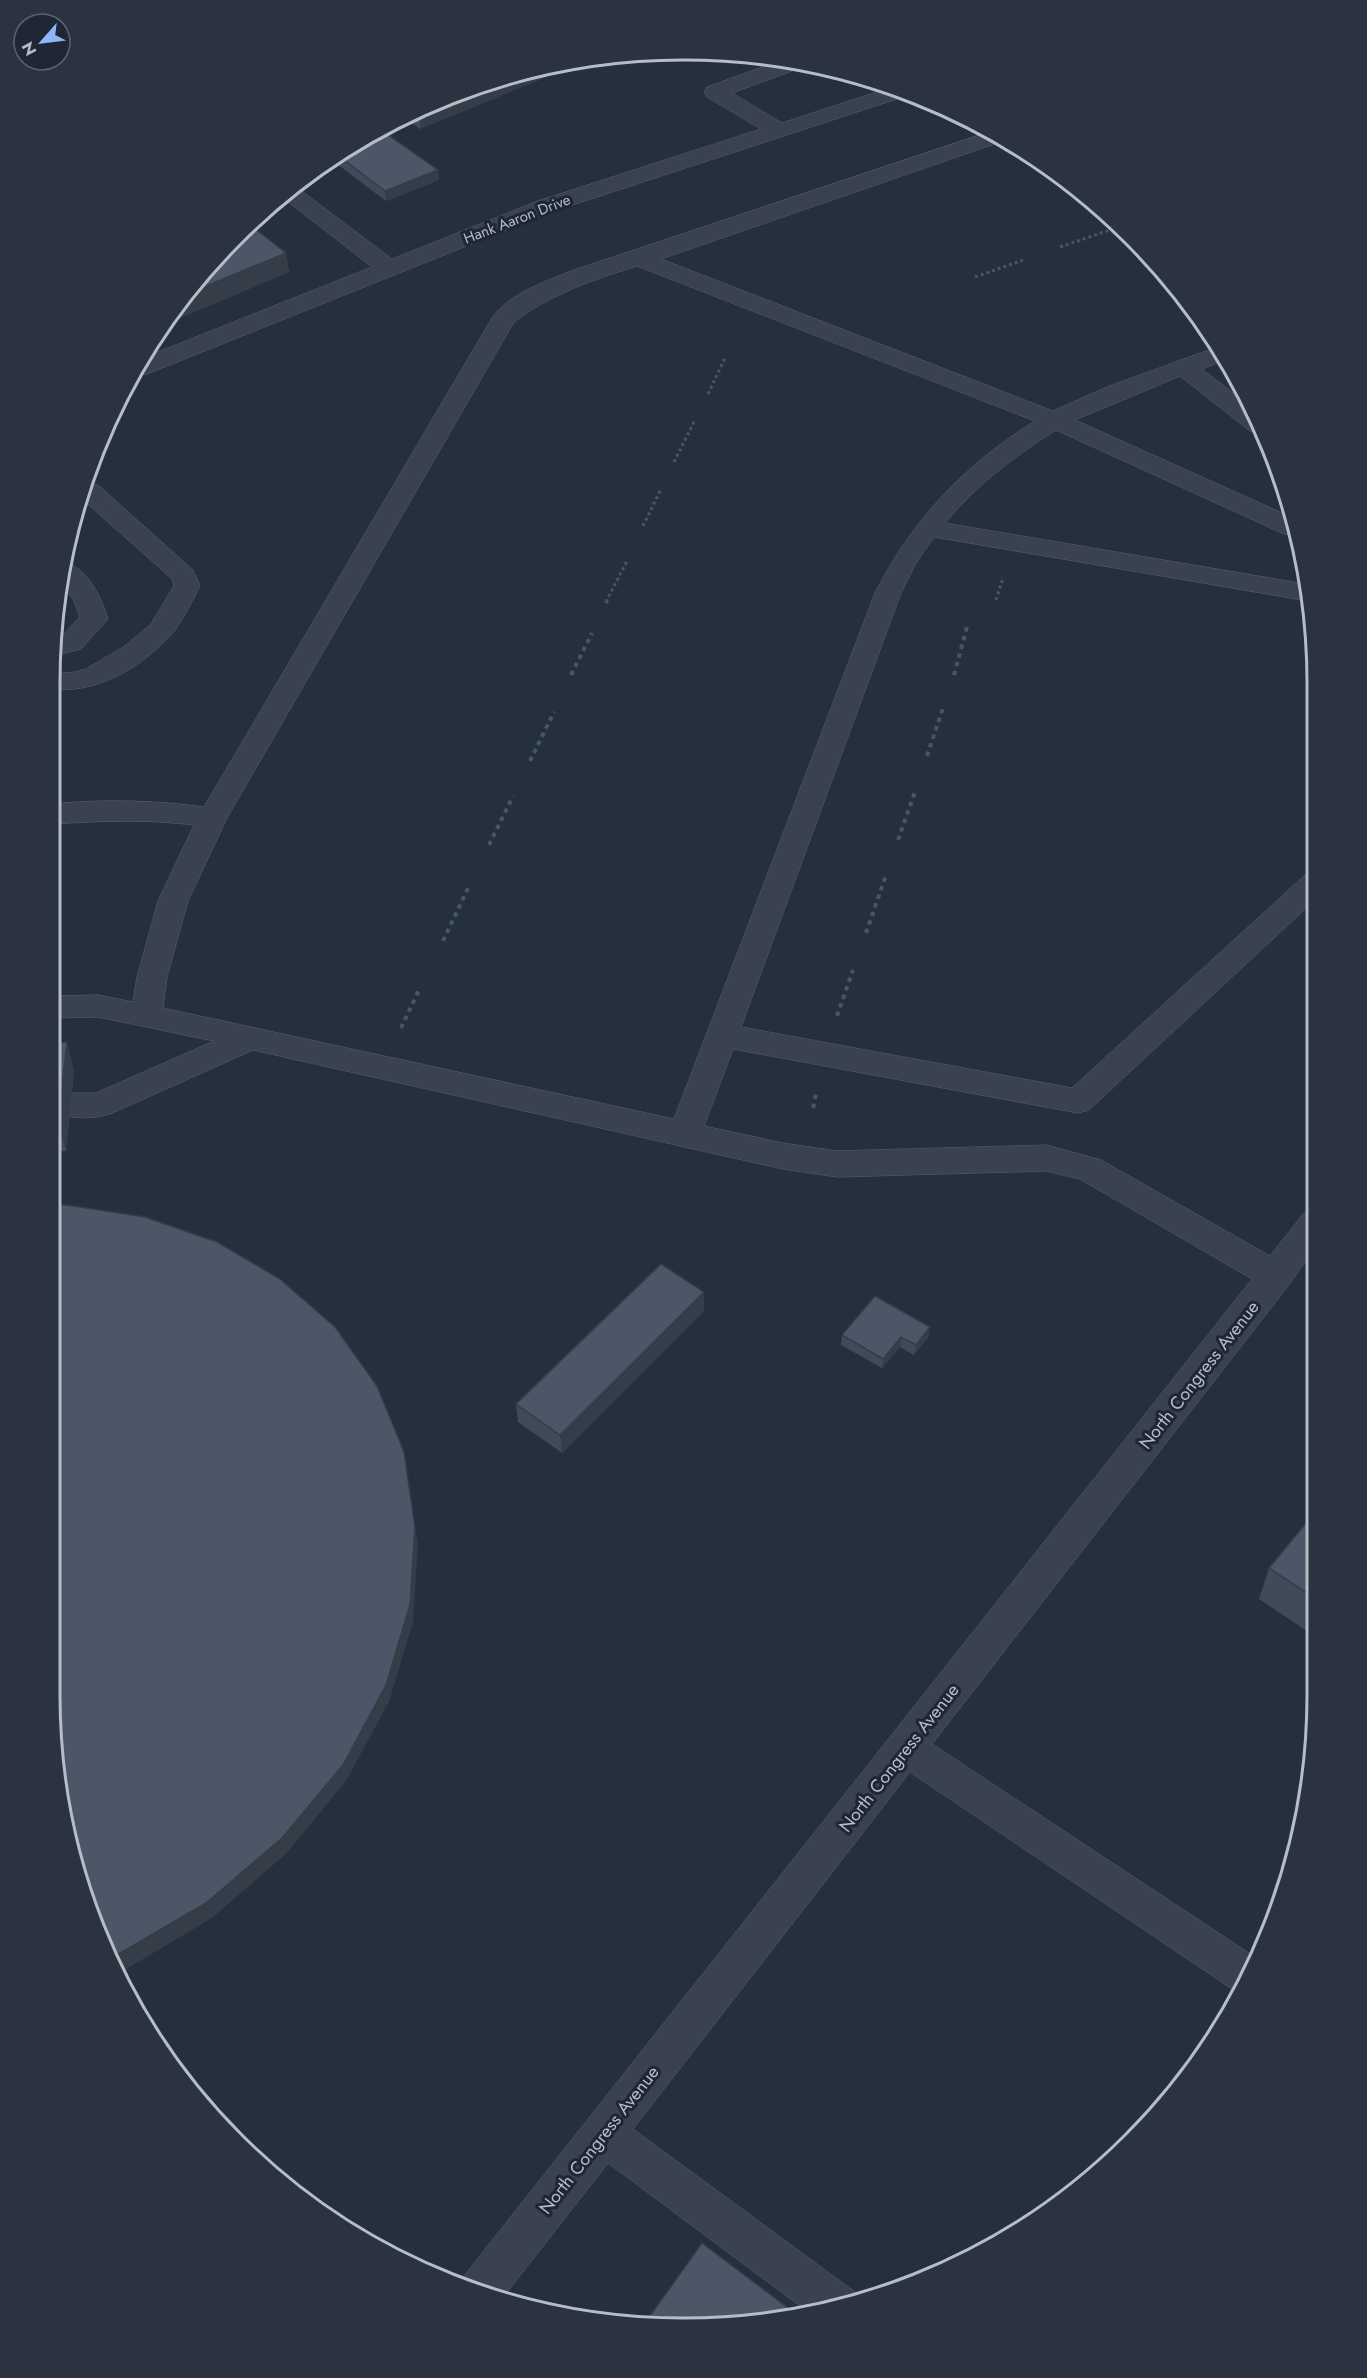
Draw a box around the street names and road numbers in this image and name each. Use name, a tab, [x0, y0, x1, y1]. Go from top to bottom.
street label: Hank Aaron Drive	[460, 188, 574, 249]
street label: North Congress Avenue	[1133, 1295, 1265, 1455]
street label: North Congress Avenue	[833, 1678, 965, 1838]
street label: North Congress Avenue	[533, 2060, 665, 2220]

